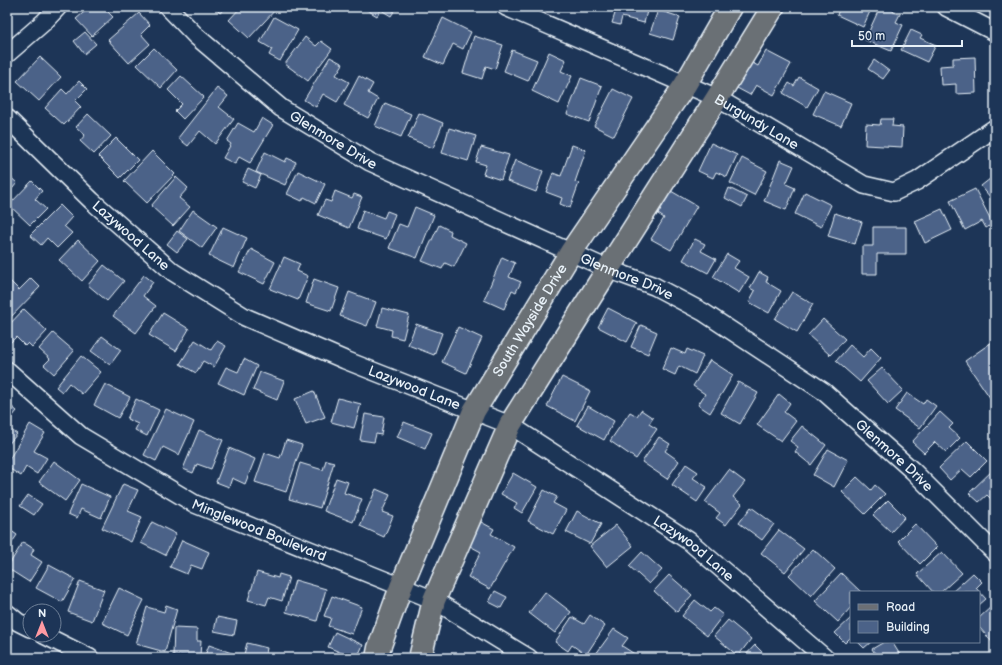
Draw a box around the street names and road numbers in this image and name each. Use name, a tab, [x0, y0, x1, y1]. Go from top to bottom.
street label: Burgundy Lane	[711, 90, 802, 153]
street label: Glenmore Drive	[286, 107, 379, 173]
street label: Lazywood Lane	[89, 197, 173, 274]
street label: Glenmore Drive	[578, 250, 676, 304]
street label: South Wayside Drive	[489, 261, 571, 380]
street label: Lazywood Lane	[366, 362, 463, 414]
street label: Glenmore Drive	[852, 416, 936, 495]
street label: Minglewood Boulevard	[189, 496, 329, 565]
street label: Lazywood Lane	[650, 512, 737, 585]

